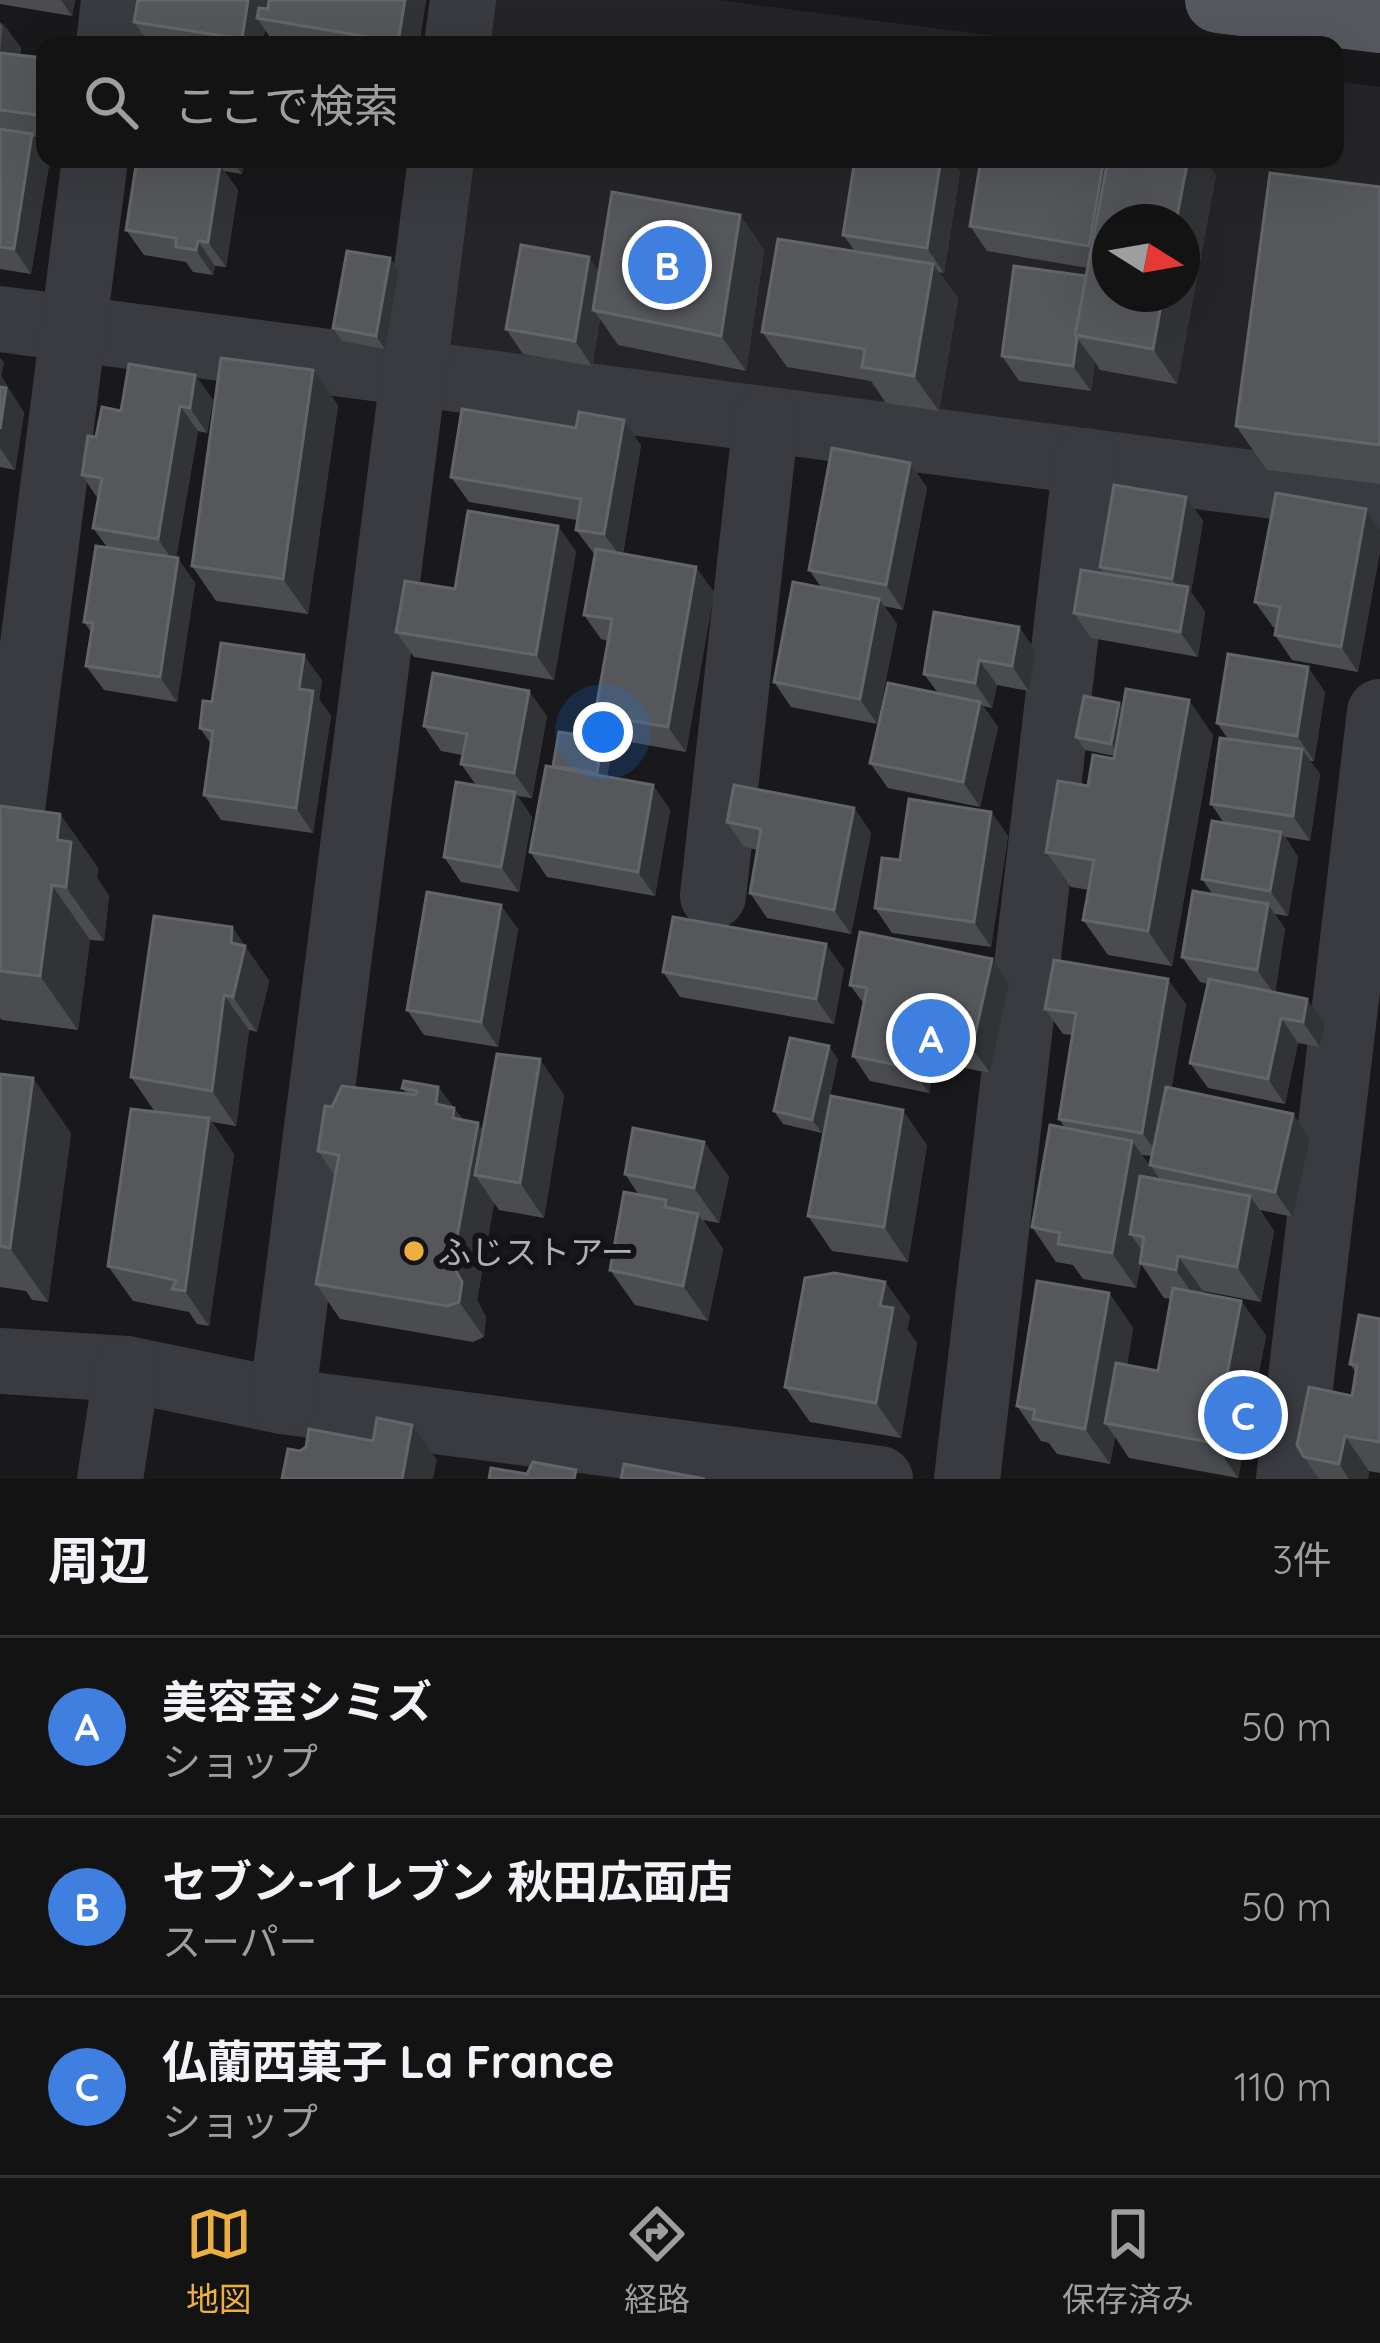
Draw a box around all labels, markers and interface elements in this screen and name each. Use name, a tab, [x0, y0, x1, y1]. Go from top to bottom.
search box	[36, 36, 1344, 168]
icon: search	[78, 69, 144, 135]
text: ここで検索	[174, 77, 399, 133]
north arrow	[1092, 204, 1200, 312]
pin: B	[628, 220, 706, 310]
your location	[573, 702, 633, 762]
pin: A	[892, 993, 970, 1083]
place label: ふじストアー	[438, 1231, 634, 1272]
marker: ふじストアー	[401, 1238, 427, 1264]
pin: C	[1204, 1370, 1282, 1460]
text: 周辺	[48, 1528, 150, 1592]
text: 3件	[1273, 1535, 1332, 1584]
text: 美容室シミズ	[162, 1673, 432, 1729]
text: A	[75, 1702, 99, 1751]
text: 50 m	[1241, 1702, 1332, 1751]
text: ショップ	[162, 1737, 318, 1786]
text: セブン-イレブン 秋田広面店	[162, 1853, 732, 1909]
text: B	[74, 1882, 100, 1931]
text: 50 m	[1241, 1882, 1332, 1931]
text: スーパー	[162, 1917, 318, 1966]
text: 仏蘭西菓子 La France	[162, 2033, 615, 2089]
text: C	[75, 2062, 99, 2111]
text: 110 m	[1234, 2062, 1332, 2111]
text: ショップ	[162, 2097, 318, 2146]
tab: 地図	[186, 2201, 252, 2321]
tab: 経路	[624, 2201, 690, 2321]
tab: 保存済み	[1062, 2201, 1194, 2321]

